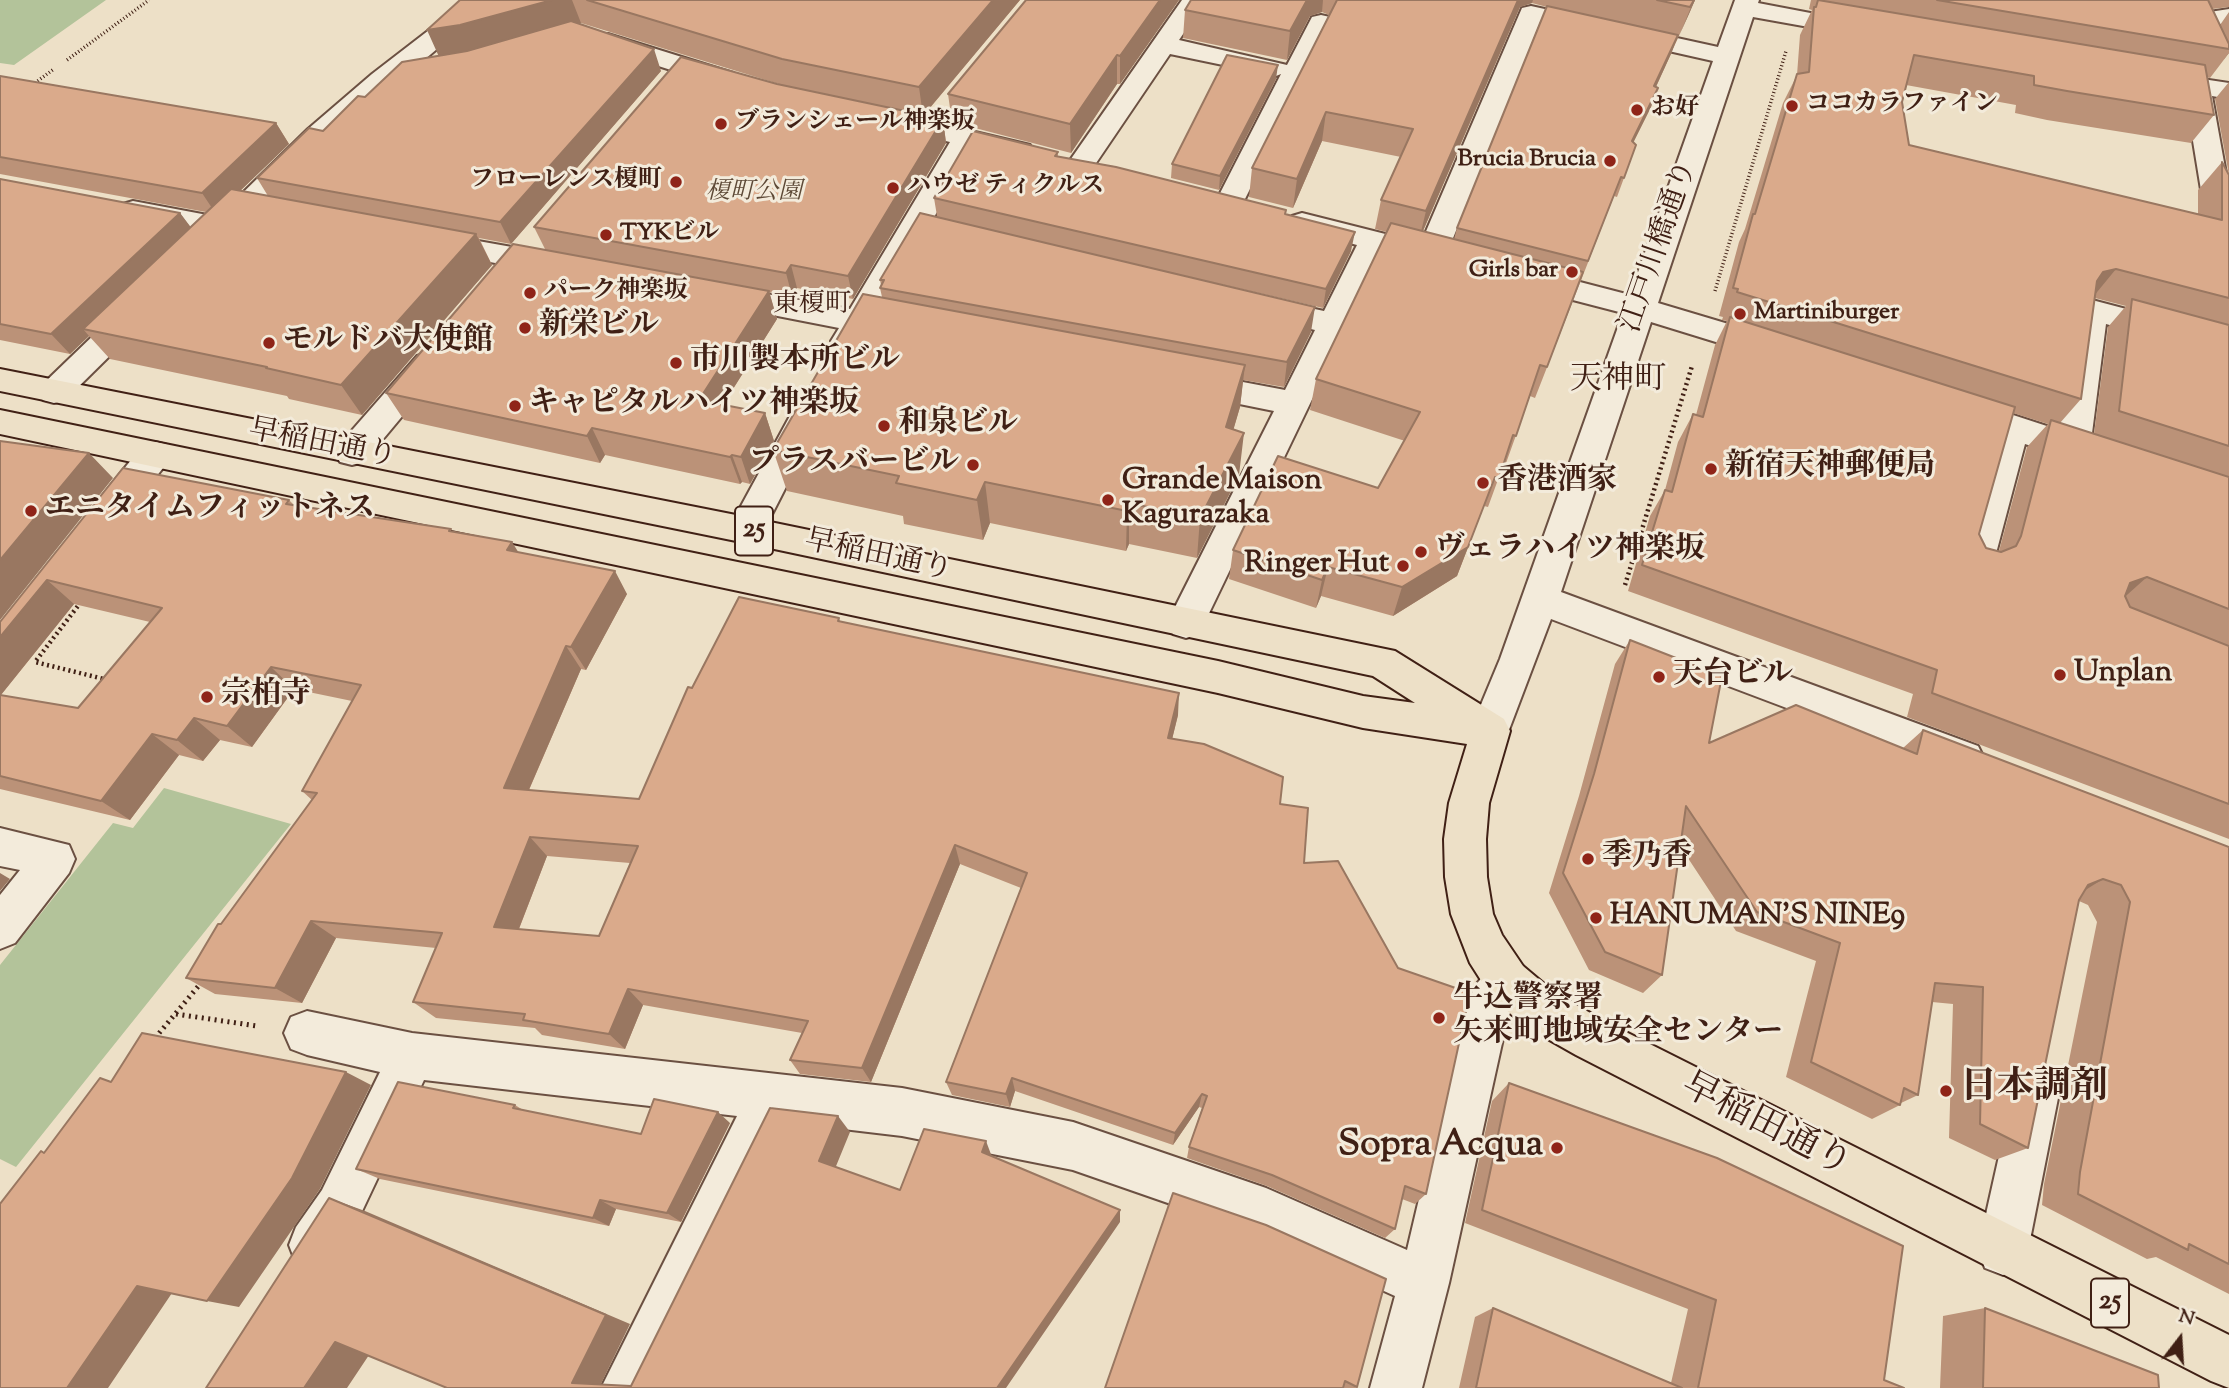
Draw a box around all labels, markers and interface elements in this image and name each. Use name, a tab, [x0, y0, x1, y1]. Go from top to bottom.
place label: ココカラファイン	[1806, 92, 1998, 120]
place label: お好	[1651, 96, 1699, 124]
marker: ココカラファイン	[1784, 98, 1800, 114]
marker: お好	[1629, 102, 1645, 118]
place label: ブランシェール神楽坂	[735, 110, 975, 138]
marker: ブランシェール神楽坂	[713, 116, 729, 132]
place label: Brucia Brucia	[1458, 147, 1596, 175]
marker: Brucia Brucia	[1602, 153, 1618, 169]
street label: 江戸川橋通り	[1615, 156, 1707, 338]
place label: フローレンス榎町	[470, 168, 662, 196]
marker: フローレンス榎町	[668, 174, 684, 190]
place label: ハウゼ ティクルス	[907, 174, 1104, 202]
park label: 榎町公園	[706, 180, 802, 208]
marker: ハウゼ ティクルス	[885, 180, 901, 196]
place label: TYKビル	[620, 221, 719, 249]
marker: TYKビル	[598, 227, 614, 243]
place label: Girls bar	[1469, 258, 1558, 286]
marker: Girls bar	[1564, 264, 1580, 280]
place label: パーク神楽坂	[544, 279, 688, 307]
marker: パーク神楽坂	[522, 285, 538, 301]
district label: 東榎町	[773, 291, 851, 323]
place label: Martiniburger	[1754, 300, 1899, 328]
marker: Martiniburger	[1732, 306, 1748, 322]
place label: 新栄ビル	[539, 310, 659, 346]
marker: 新栄ビル	[517, 320, 533, 336]
place label: モルドバ大使館	[283, 325, 493, 361]
marker: モルドバ大使館	[261, 335, 277, 351]
place label: 市川製本所ビル	[690, 345, 900, 381]
marker: 市川製本所ビル	[668, 355, 684, 371]
district label: 天神町	[1570, 364, 1666, 402]
place label: キャピタルハイツ神楽坂	[529, 388, 859, 424]
marker: キャピタルハイツ神楽坂	[507, 398, 523, 414]
place label: 和泉ビル	[898, 408, 1018, 444]
street label: 早稲田通り	[245, 414, 399, 478]
marker: 和泉ビル	[876, 418, 892, 434]
place label: プラスバービル	[749, 447, 959, 483]
place label: 新宿天神郵便局	[1725, 451, 1935, 487]
marker: プラスバービル	[965, 457, 981, 473]
marker: 新宿天神郵便局	[1703, 461, 1719, 477]
place label: Grande Maison Kagurazaka	[1122, 465, 1322, 536]
place label: 香港酒家	[1497, 465, 1617, 501]
marker: 香港酒家	[1475, 475, 1491, 491]
marker: Grande Maison Kagurazaka	[1100, 492, 1116, 508]
place label: エニタイムフィットネス	[45, 493, 375, 529]
marker: エニタイムフィットネス	[23, 503, 39, 519]
road number: 25	[735, 506, 773, 556]
street label: 早稲田通り	[801, 525, 955, 591]
place label: ヴェラハイツ神楽坂	[1435, 534, 1705, 570]
marker: ヴェラハイツ神楽坂	[1413, 544, 1429, 560]
place label: Ringer Hut	[1244, 548, 1389, 584]
marker: Ringer Hut	[1395, 558, 1411, 574]
place label: Unplan	[2074, 657, 2172, 693]
place label: 天台ビル	[1673, 659, 1793, 695]
marker: Unplan	[2052, 667, 2068, 683]
marker: 天台ビル	[1651, 669, 1667, 685]
place label: 宗柏寺	[221, 679, 311, 715]
marker: 宗柏寺	[199, 689, 215, 705]
place label: 季乃香	[1602, 841, 1692, 877]
marker: 季乃香	[1580, 851, 1596, 867]
place label: HANUMAN'S NINE9	[1610, 900, 1905, 936]
marker: HANUMAN'S NINE9	[1588, 910, 1604, 926]
place label: 牛込警察署 矢来町地域安全センター	[1453, 983, 1783, 1054]
marker: 牛込警察署 矢来町地域安全センター	[1431, 1010, 1447, 1026]
street label: 早稲田通り	[1673, 1066, 1857, 1190]
place label: 日本調剤	[1960, 1069, 2108, 1113]
marker: 日本調剤	[1938, 1083, 1954, 1099]
place label: Sopra Acqua	[1338, 1126, 1543, 1170]
marker: Sopra Acqua	[1549, 1140, 1565, 1156]
road number: 25	[2091, 1278, 2129, 1328]
text: N	[2175, 1303, 2197, 1334]
north arrow	[2145, 1304, 2215, 1374]

